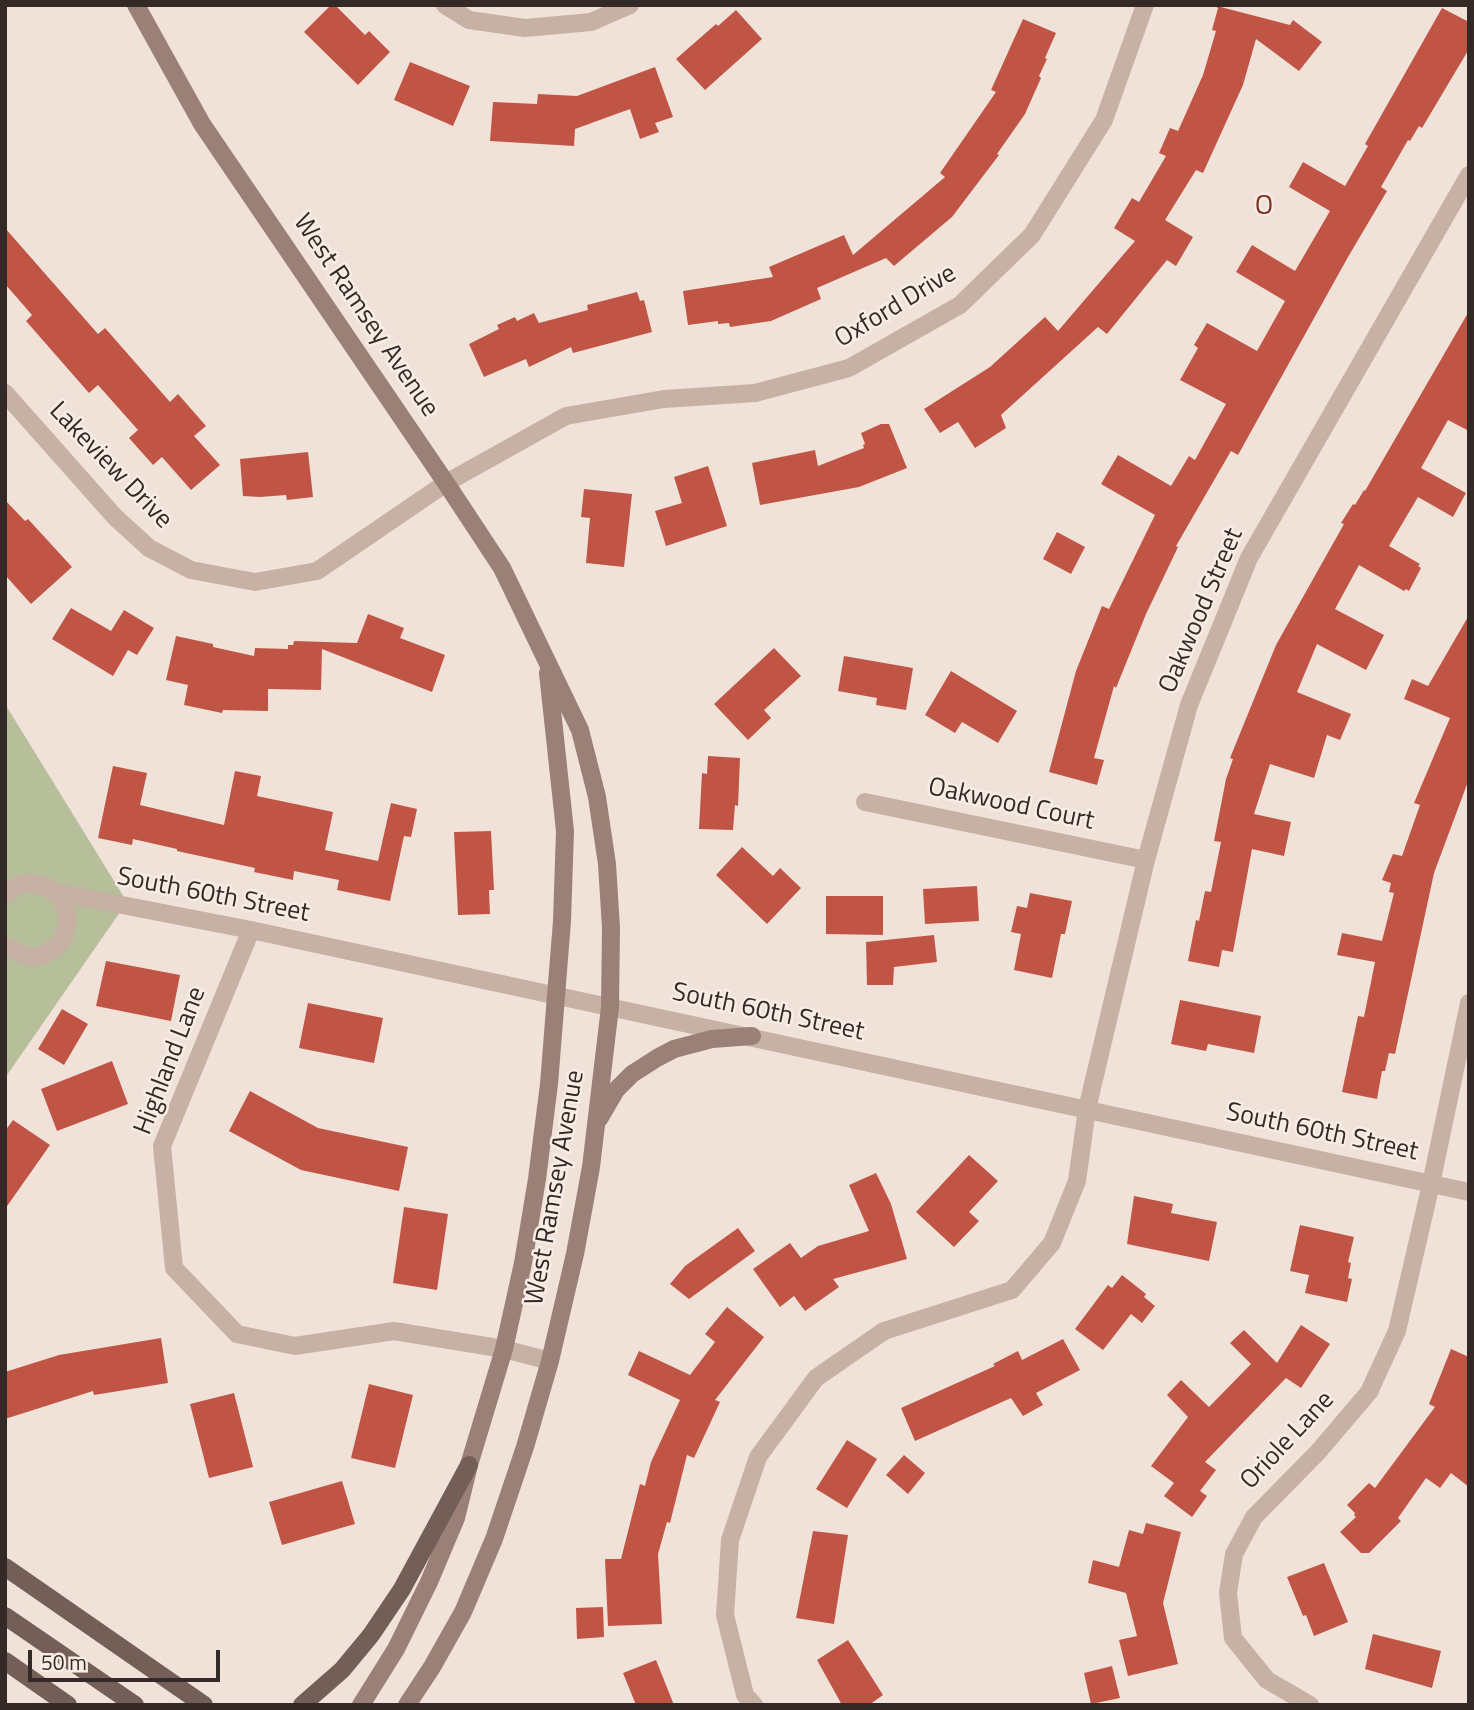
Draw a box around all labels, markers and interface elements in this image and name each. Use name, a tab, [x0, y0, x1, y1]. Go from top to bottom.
district label: O	[1255, 190, 1275, 224]
street label: West Ramsey Avenue	[286, 209, 444, 423]
street label: Oxford Drive	[830, 259, 962, 355]
street label: Lakeview Drive	[42, 396, 178, 536]
street label: Oakwood Street	[1153, 524, 1251, 698]
street label: Oakwood Court	[925, 772, 1097, 838]
street label: South 60th Street	[114, 862, 312, 930]
street label: South 60th Street	[669, 977, 867, 1049]
street label: Highland Lane	[129, 983, 213, 1139]
street label: West Ramsey Avenue	[520, 1068, 592, 1308]
street label: South 60th Street	[1223, 1097, 1421, 1169]
street label: Oriole Lane	[1235, 1385, 1341, 1497]
scale bar	[32, 1636, 224, 1680]
text: 50 m	[41, 1646, 87, 1678]

